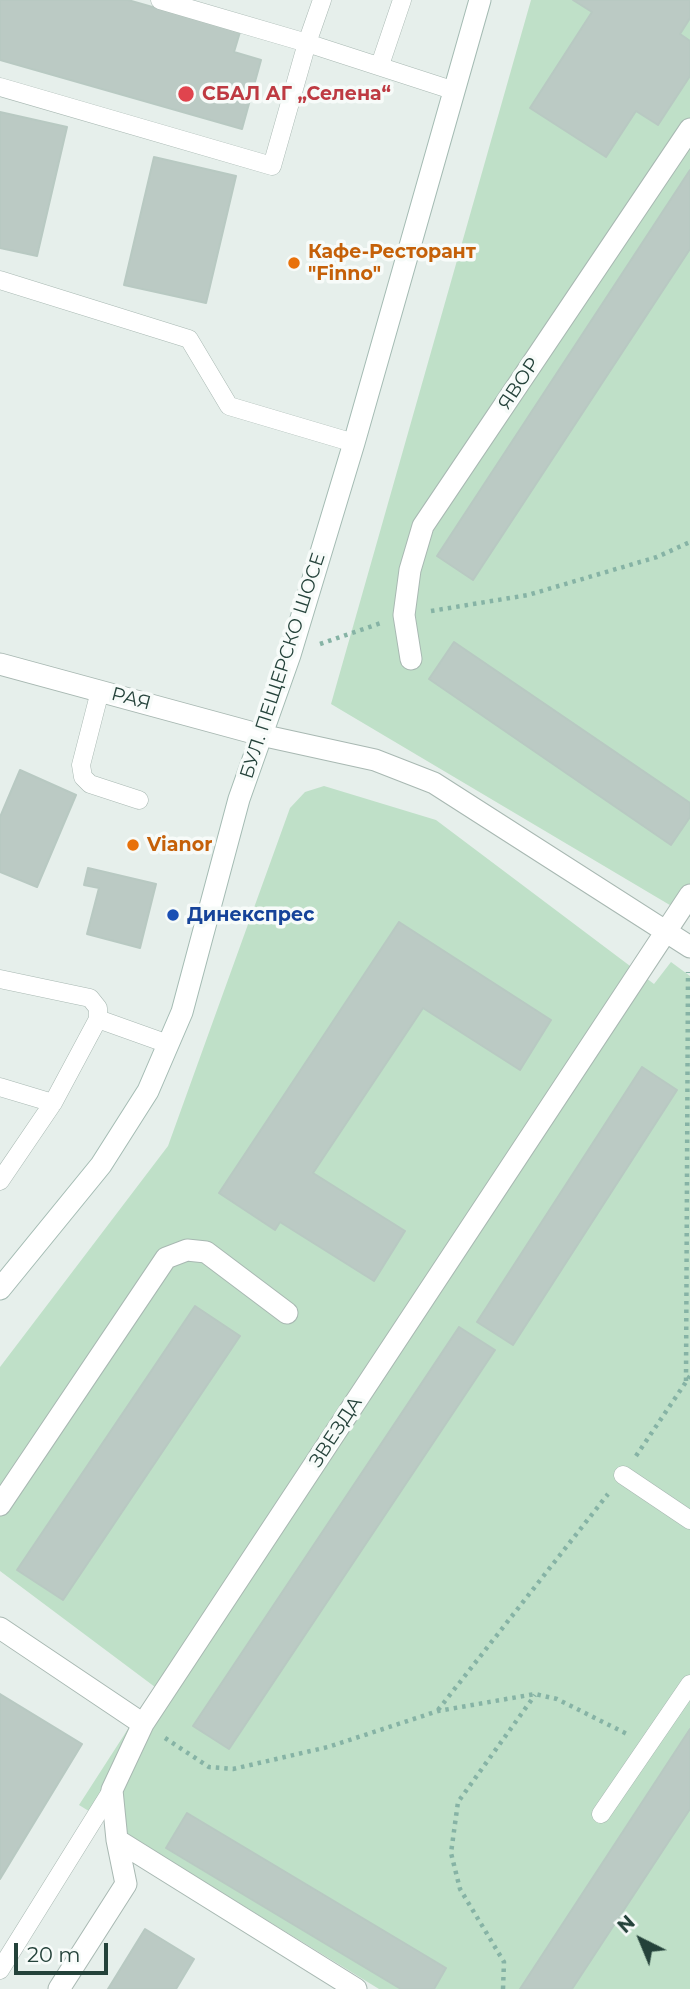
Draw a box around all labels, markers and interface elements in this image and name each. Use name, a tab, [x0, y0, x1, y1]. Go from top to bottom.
place label: СБАЛ АГ „Селена“	[202, 83, 391, 105]
marker: СБАЛ АГ „Селена“	[176, 84, 196, 104]
place label: Кафе-Ресторант "Finno"	[308, 241, 476, 285]
marker: Кафе-Ресторант "Finno"	[286, 255, 302, 271]
street label: ЯВОР	[493, 354, 545, 414]
street label: БУЛ. ПЕЩЕРСКО ШОСЕ	[236, 550, 330, 782]
street label: РАЯ	[109, 683, 153, 715]
place label: Vianor	[147, 834, 212, 856]
marker: Vianor	[125, 837, 141, 853]
place label: Динекспрес	[187, 904, 315, 926]
marker: Динекспрес	[165, 907, 181, 923]
street label: ЗВЕЗДА	[305, 1392, 367, 1472]
north arrow	[606, 1905, 676, 1975]
text: N	[613, 1911, 640, 1938]
scale bar	[18, 1930, 112, 1974]
text: 20 m	[27, 1942, 81, 1967]

